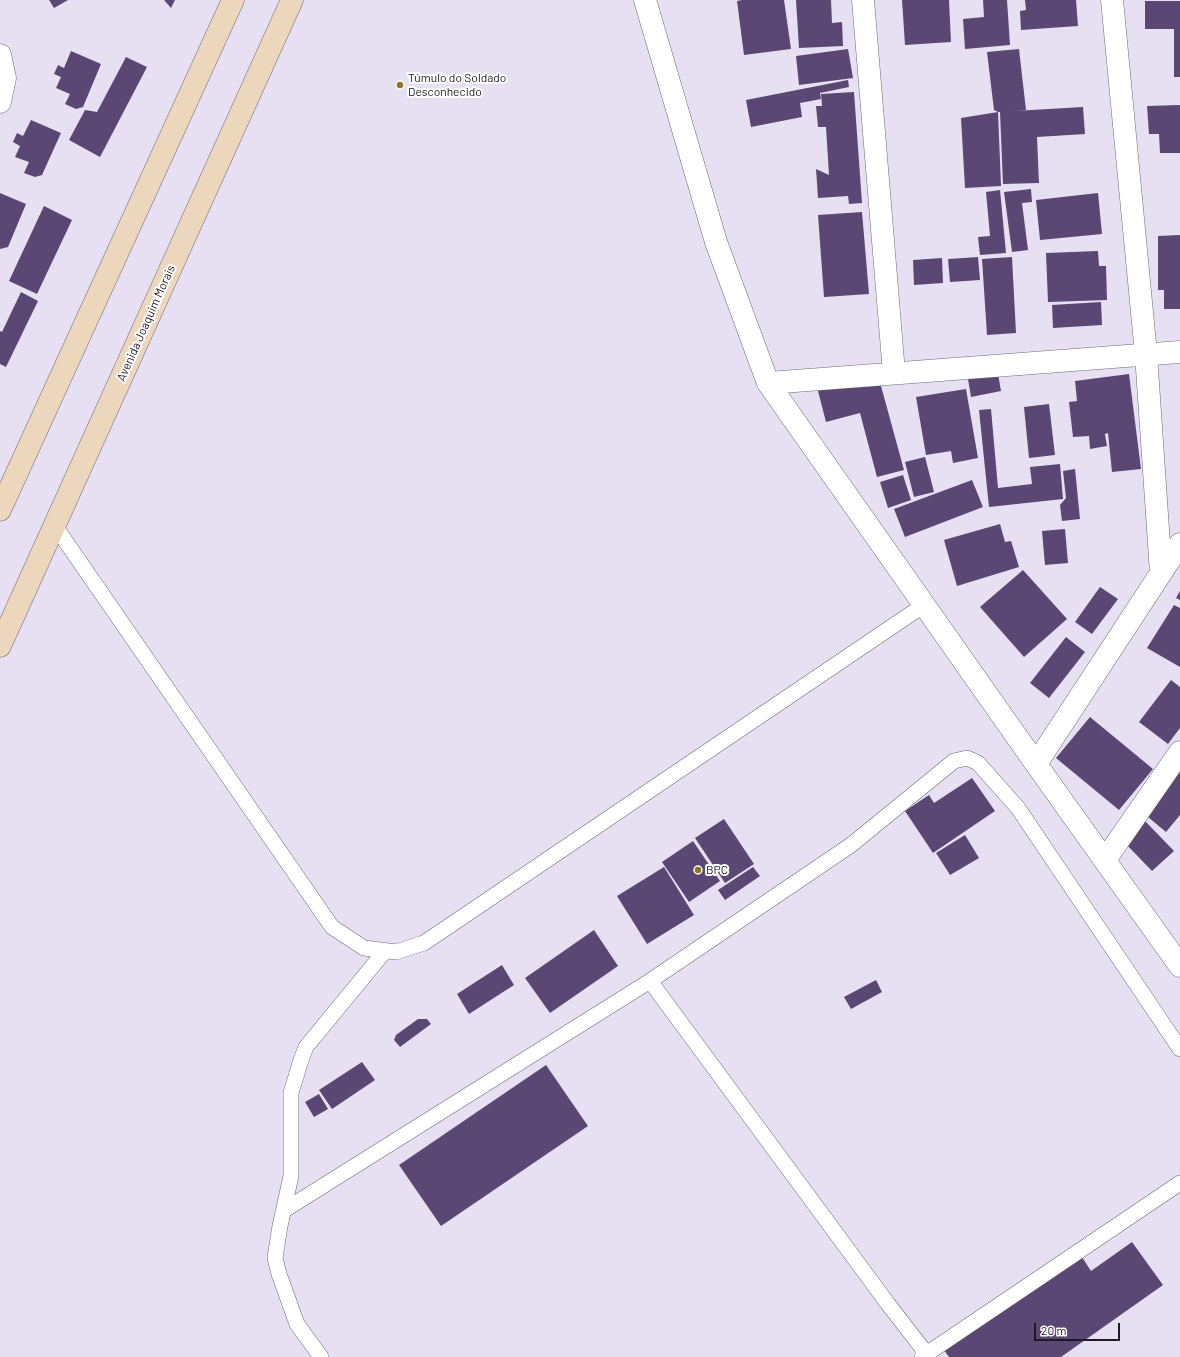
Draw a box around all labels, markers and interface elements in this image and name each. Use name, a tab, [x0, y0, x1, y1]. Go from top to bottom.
place label: Túmulo do Soldado Desconhecido	[408, 71, 506, 99]
marker: Túmulo do Soldado Desconhecido	[395, 80, 405, 90]
street label: Avenida Joaquim Morais	[114, 263, 178, 383]
place label: BPC	[706, 863, 728, 877]
marker: BPC	[693, 865, 703, 875]
scale bar	[1036, 1315, 1122, 1341]
text: 20 m	[1041, 1323, 1067, 1337]

